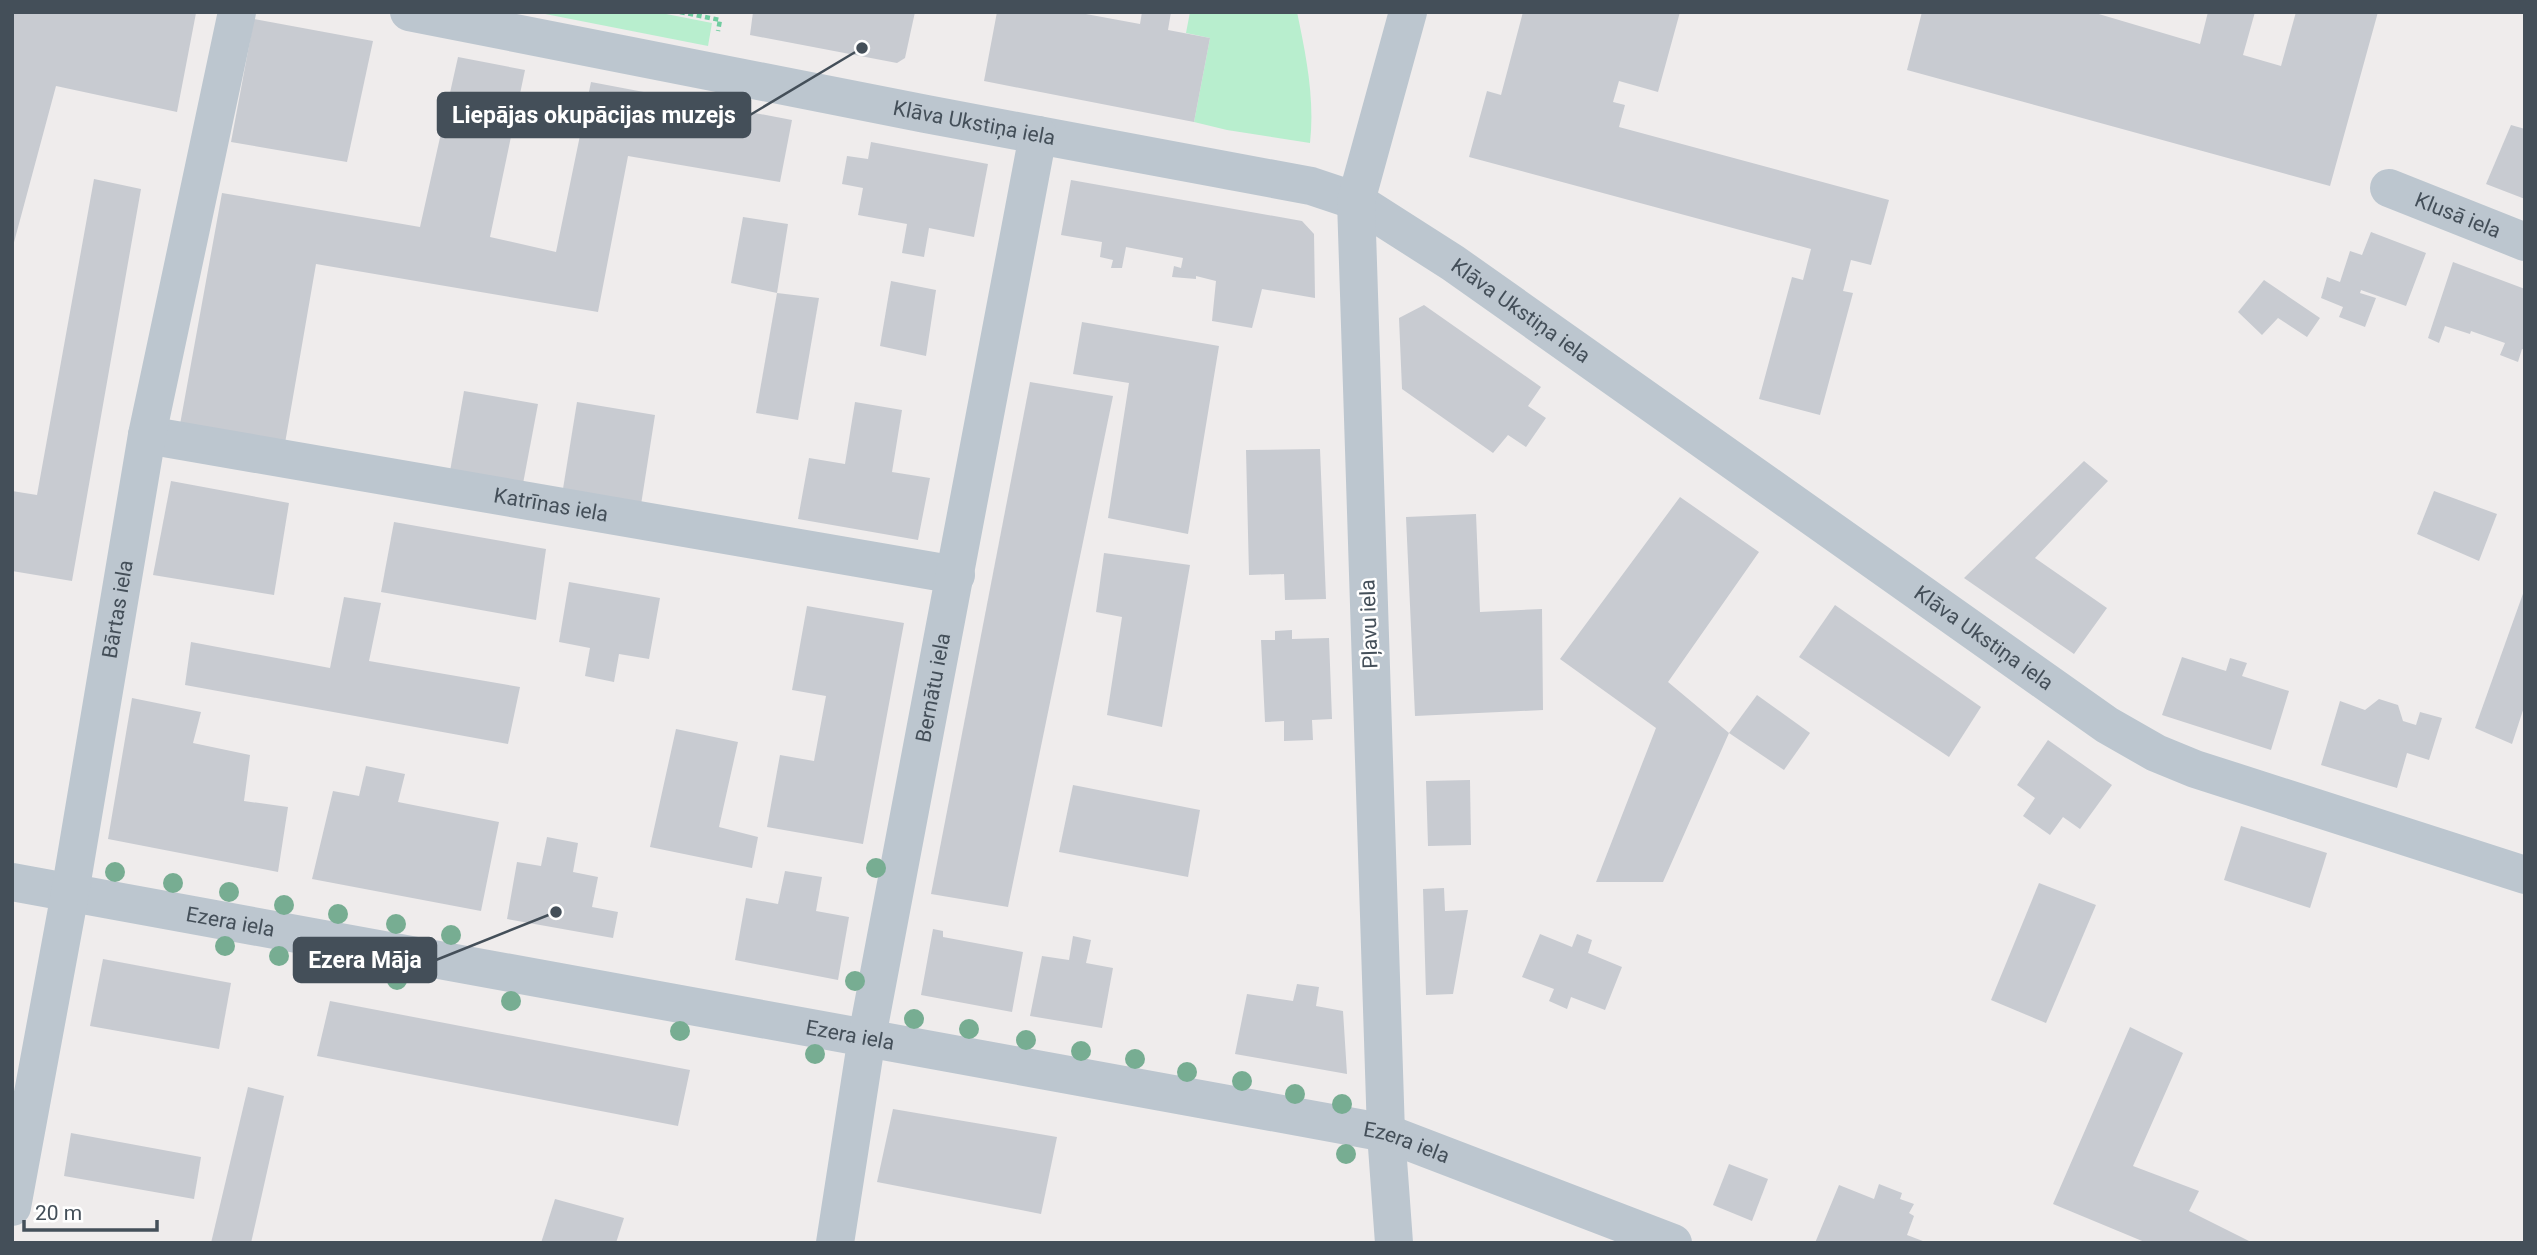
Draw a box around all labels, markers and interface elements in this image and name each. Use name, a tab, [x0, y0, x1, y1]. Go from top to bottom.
callout: Liepājas okupācijas muzejs	[438, 93, 750, 137]
street label: Klāva Ukstiņa iela	[891, 96, 1057, 150]
text: Liepājas okupācijas muzejs	[452, 102, 736, 129]
street label: Klusā iela	[2411, 188, 2504, 243]
street label: Klāva Ukstiņa iela	[1447, 254, 1595, 368]
street label: Katrīnas iela	[492, 483, 610, 527]
street label: Bārtas iela	[98, 558, 138, 660]
street label: Pļavu iela	[1355, 579, 1383, 669]
street label: Klāva Ukstiņa iela	[1910, 581, 2058, 695]
street label: Bernātu iela	[911, 631, 955, 744]
street label: Ezera iela	[184, 902, 277, 942]
callout: Ezera Māja	[294, 938, 436, 982]
text: Ezera Māja	[308, 947, 422, 974]
street label: Ezera iela	[804, 1015, 896, 1055]
street label: Ezera iela	[1362, 1117, 1453, 1168]
scale bar	[24, 1188, 158, 1232]
text: 20 m	[35, 1201, 82, 1225]

